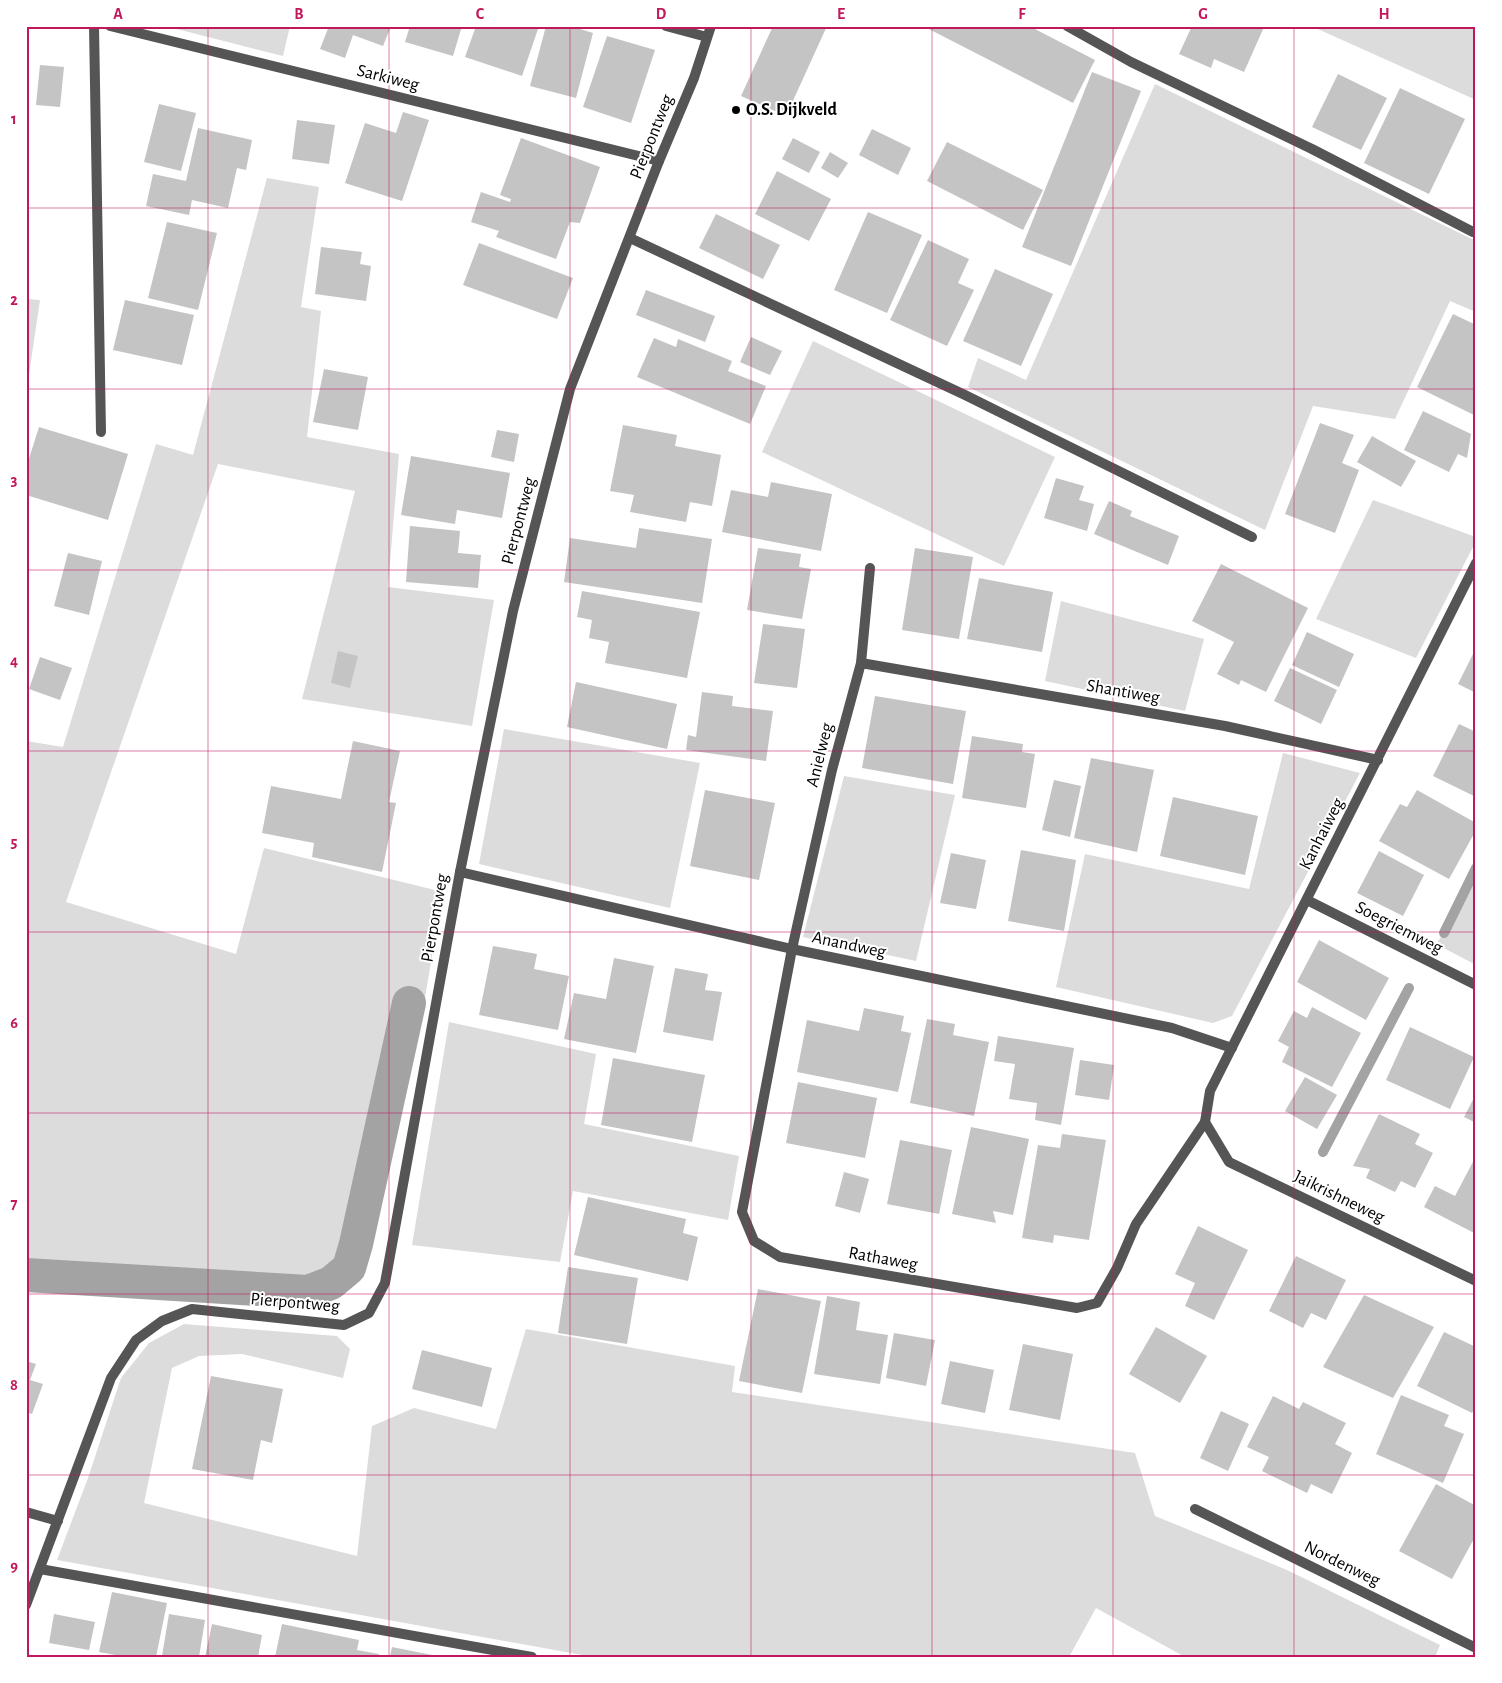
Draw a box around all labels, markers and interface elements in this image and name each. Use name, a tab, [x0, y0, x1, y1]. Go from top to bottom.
text: A	[113, 6, 123, 22]
text: B	[294, 6, 304, 22]
text: C	[476, 6, 485, 22]
text: D	[656, 6, 667, 22]
text: E	[837, 6, 845, 22]
text: F	[1018, 6, 1026, 22]
text: G	[1198, 6, 1208, 22]
text: H	[1378, 6, 1390, 22]
street label: Sarkiweg	[355, 62, 421, 94]
street label: Pierpontweg	[627, 92, 677, 182]
place label: O.S. Dijkveld	[746, 101, 838, 119]
marker: O.S. Dijkveld	[730, 104, 742, 116]
text: 1	[11, 111, 17, 127]
text: 2	[10, 292, 18, 308]
text: 3	[11, 472, 18, 488]
street label: Pierpontweg	[499, 475, 539, 567]
text: 4	[10, 653, 18, 669]
street label: Shantiweg	[1085, 677, 1161, 707]
street label: Anielweg	[803, 721, 837, 789]
street label: Kanhaiweg	[1296, 795, 1348, 873]
text: 5	[11, 834, 18, 850]
street label: Pierpontweg	[418, 872, 452, 964]
street label: Soegriemweg	[1353, 898, 1446, 958]
street label: Anandweg	[810, 928, 888, 962]
text: 6	[10, 1015, 18, 1031]
street label: Jaikrishneweg	[1291, 1167, 1387, 1227]
text: 7	[11, 1196, 18, 1212]
street label: Rathaweg	[847, 1244, 919, 1274]
street label: Pierpontweg	[250, 1290, 341, 1316]
text: 8	[10, 1377, 18, 1393]
street label: Nordenweg	[1301, 1538, 1383, 1590]
text: 9	[10, 1558, 18, 1574]

